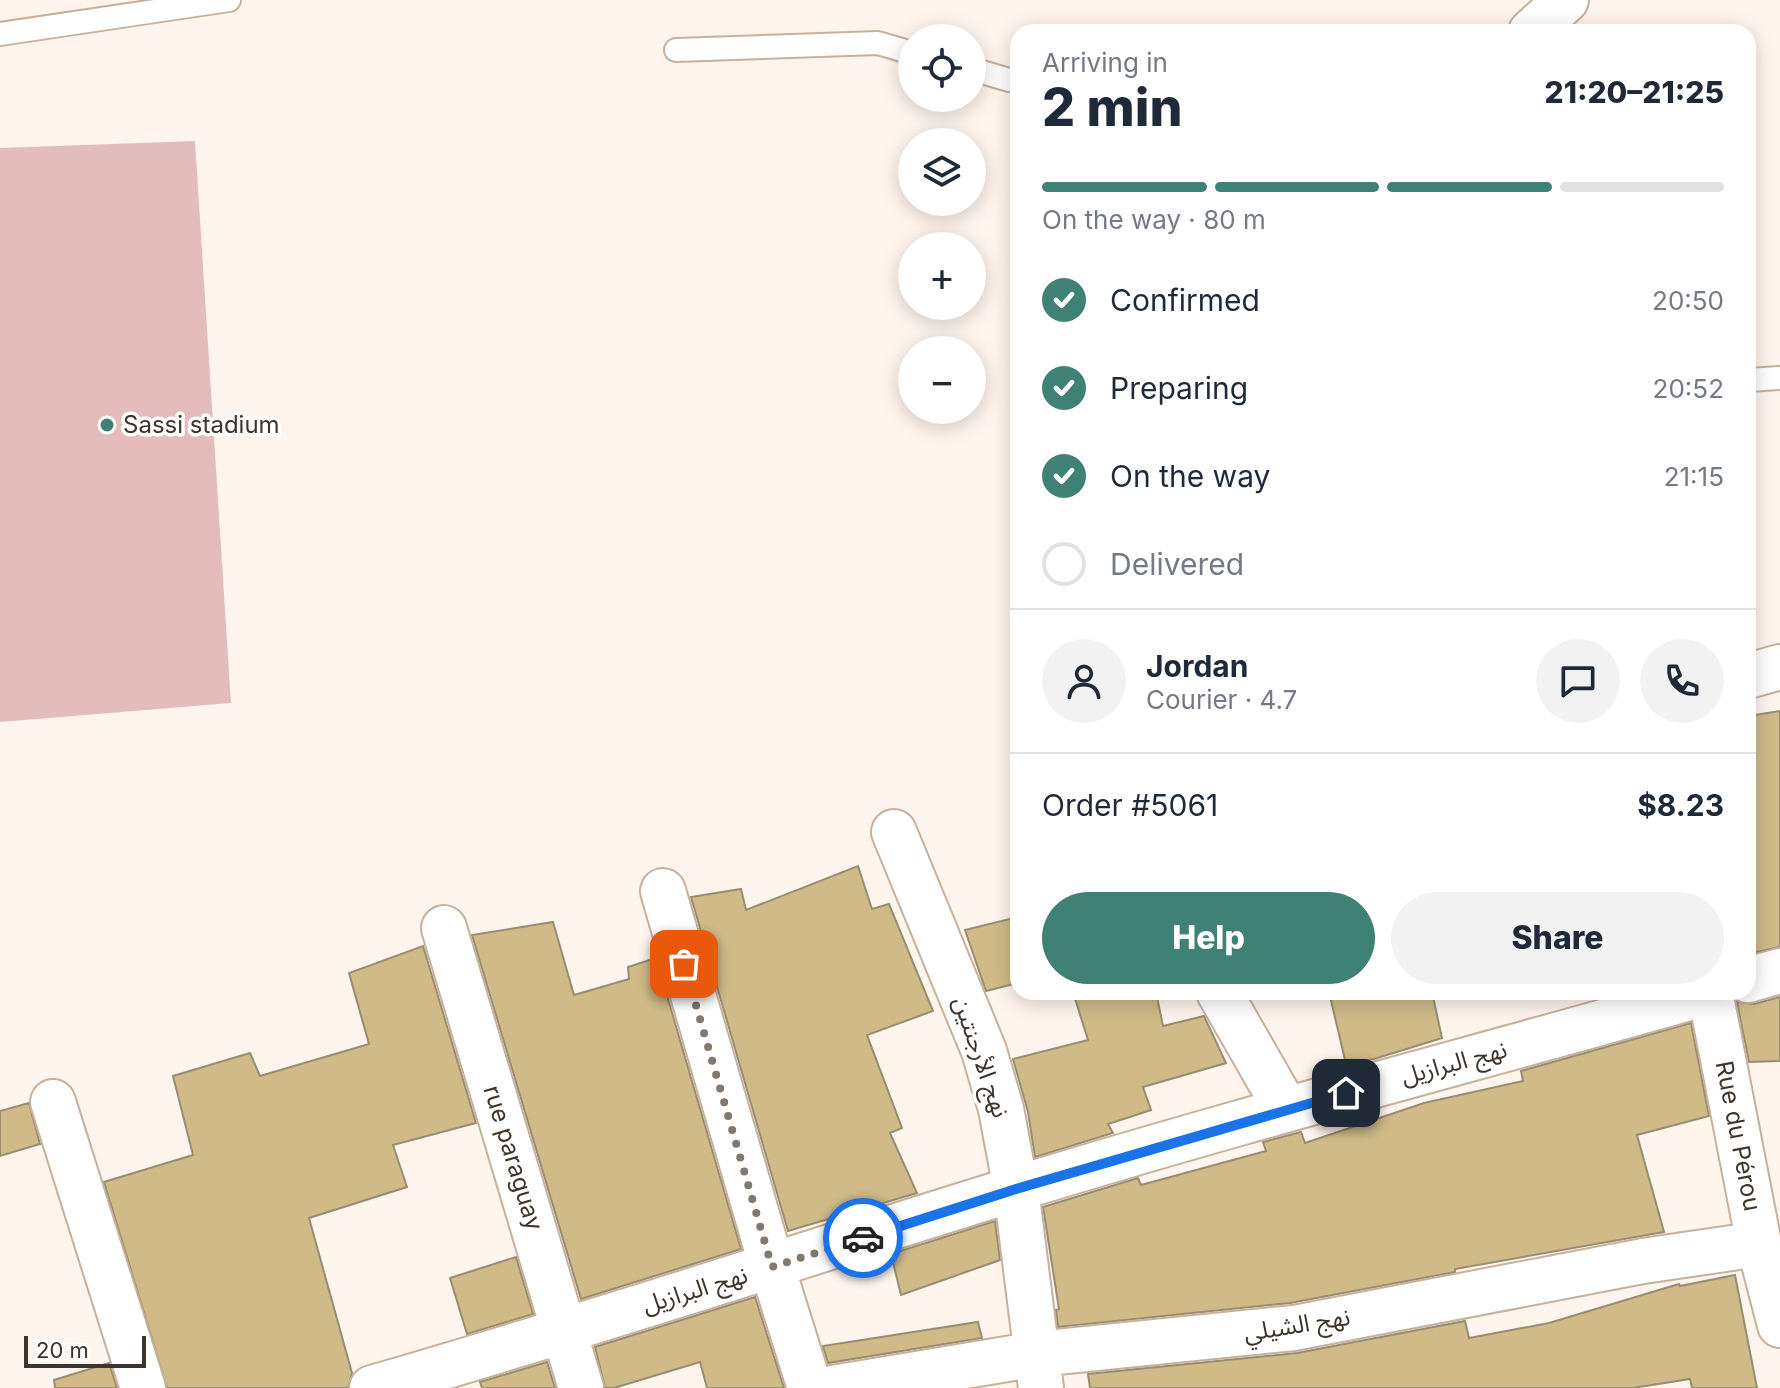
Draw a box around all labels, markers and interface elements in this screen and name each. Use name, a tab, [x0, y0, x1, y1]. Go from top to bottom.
map controls	[898, 24, 986, 424]
button: locate	[898, 24, 986, 112]
text: Arriving in	[1042, 47, 1168, 78]
text: 21:20–21:25	[1545, 74, 1724, 110]
text: 2 min	[1042, 76, 1183, 139]
button: layers	[898, 128, 986, 216]
text: On the way · 80 m	[1042, 204, 1266, 235]
button: +	[898, 232, 986, 320]
icon: check	[1042, 278, 1086, 322]
text: Confirmed	[1110, 282, 1260, 318]
text: 20:50	[1652, 285, 1724, 316]
button: −	[898, 336, 986, 424]
icon: check	[1042, 366, 1086, 410]
text: Preparing	[1110, 370, 1248, 406]
text: 20:52	[1653, 373, 1724, 404]
place label: Sassi stadium	[123, 410, 280, 439]
marker: Sassi stadium	[98, 416, 116, 434]
icon: check	[1042, 454, 1086, 498]
text: On the way	[1110, 458, 1270, 494]
text: 21:15	[1664, 461, 1724, 492]
text: Delivered	[1110, 546, 1244, 582]
button: person	[1042, 639, 1126, 723]
button: chat	[1536, 639, 1620, 723]
button: phone	[1640, 639, 1724, 723]
text: Jordan	[1146, 648, 1248, 684]
text: Courier · 4.7	[1146, 684, 1297, 715]
text: Order #5061	[1042, 787, 1218, 823]
text: $8.23	[1637, 787, 1724, 823]
button: Help	[1042, 892, 1375, 984]
button: Share	[1391, 892, 1724, 984]
pin	[650, 930, 718, 998]
icon: bag	[662, 942, 706, 986]
street label: نهج الأرجنتين	[944, 992, 1016, 1122]
street label: نهج البرازيل	[1398, 1034, 1511, 1093]
street label: Rue du Pérou	[1710, 1058, 1767, 1213]
pin	[1312, 1059, 1380, 1127]
icon: home	[1324, 1071, 1368, 1115]
street label: rue paraguay	[478, 1082, 549, 1234]
courier	[823, 1198, 903, 1278]
icon: car	[841, 1216, 885, 1260]
street label: نهج البرازيل	[639, 1260, 752, 1322]
street label: نهج الشيلي	[1242, 1302, 1353, 1352]
scale bar	[24, 1332, 146, 1368]
text: 20 m	[36, 1337, 89, 1363]

